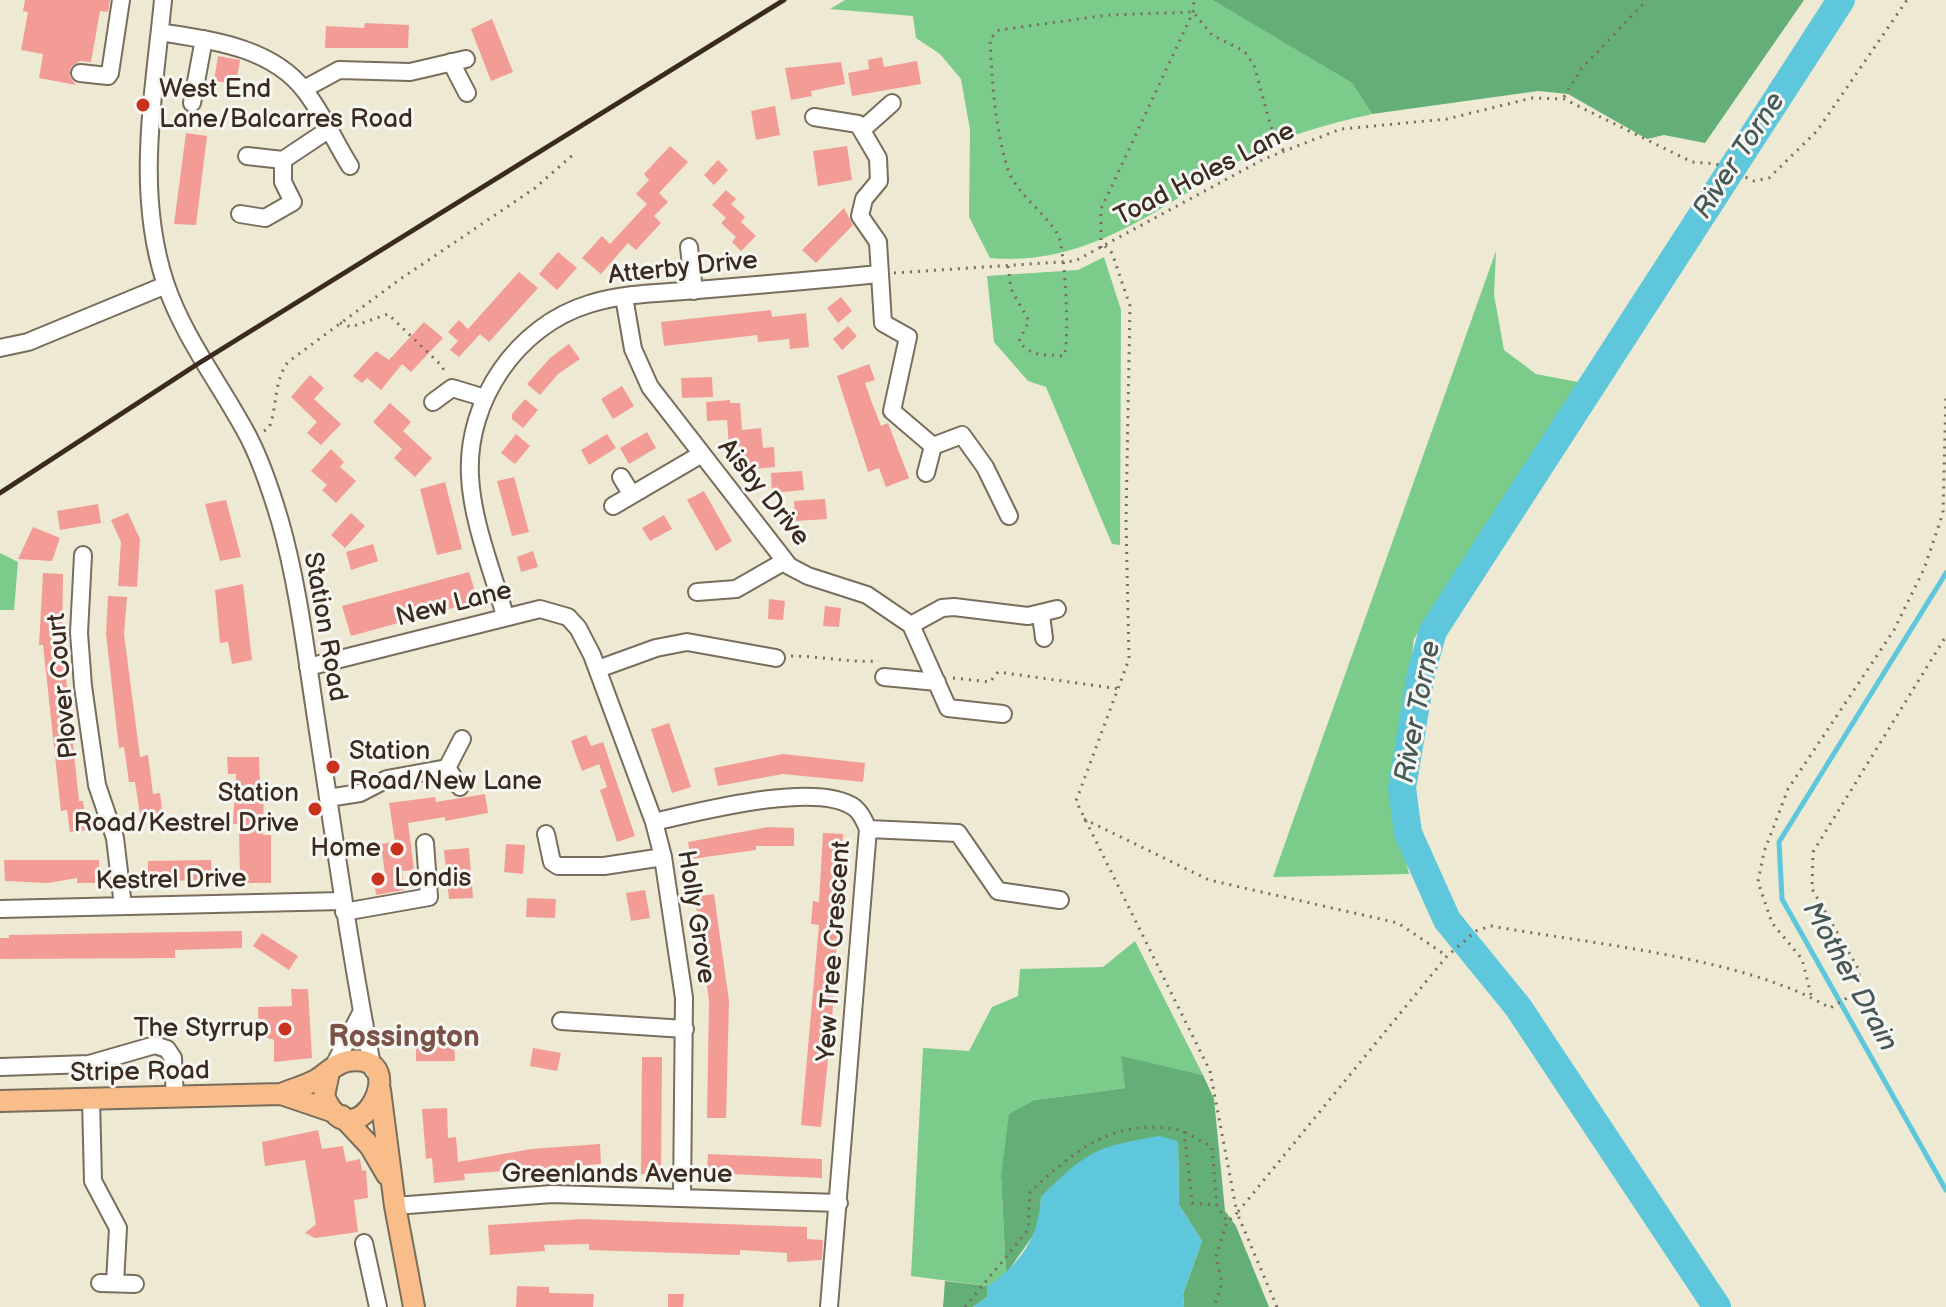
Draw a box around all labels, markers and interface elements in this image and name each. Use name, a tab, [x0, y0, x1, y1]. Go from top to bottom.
place label: West End Lane/Balcarres Road	[159, 74, 413, 136]
water label: River Torne	[1687, 87, 1793, 225]
marker: West End Lane/Balcarres Road	[134, 96, 152, 114]
street label: Toad Holes Lane	[1110, 116, 1300, 234]
street label: Atterby Drive	[607, 246, 759, 292]
street label: Aisby Drive	[710, 433, 816, 553]
street label: Station Road	[296, 550, 352, 704]
street label: New Lane	[393, 576, 515, 634]
street label: Plover Court	[42, 612, 86, 760]
water label: River Torne	[1389, 638, 1449, 786]
place label: Station Road/New Lane	[349, 736, 542, 798]
marker: Station Road/New Lane	[324, 758, 342, 776]
place label: Station Road/Kestrel Drive	[73, 778, 299, 840]
marker: Station Road/Kestrel Drive	[306, 800, 324, 818]
place label: Home	[310, 833, 381, 865]
street label: Yew Tree Crescent	[812, 839, 858, 1063]
marker: Home	[388, 840, 406, 858]
street label: Holly Grove	[669, 848, 721, 986]
place label: Londis	[394, 863, 471, 895]
street label: Kestrel Drive	[95, 864, 247, 898]
marker: Londis	[369, 870, 387, 888]
water label: Mother Drain	[1794, 896, 1904, 1058]
place label: The Styrrup	[133, 1013, 269, 1045]
marker: The Styrrup	[276, 1020, 294, 1038]
district label: Rossington	[328, 1020, 480, 1056]
street label: Stripe Road	[70, 1056, 210, 1090]
street label: Greenlands Avenue	[502, 1159, 732, 1191]

